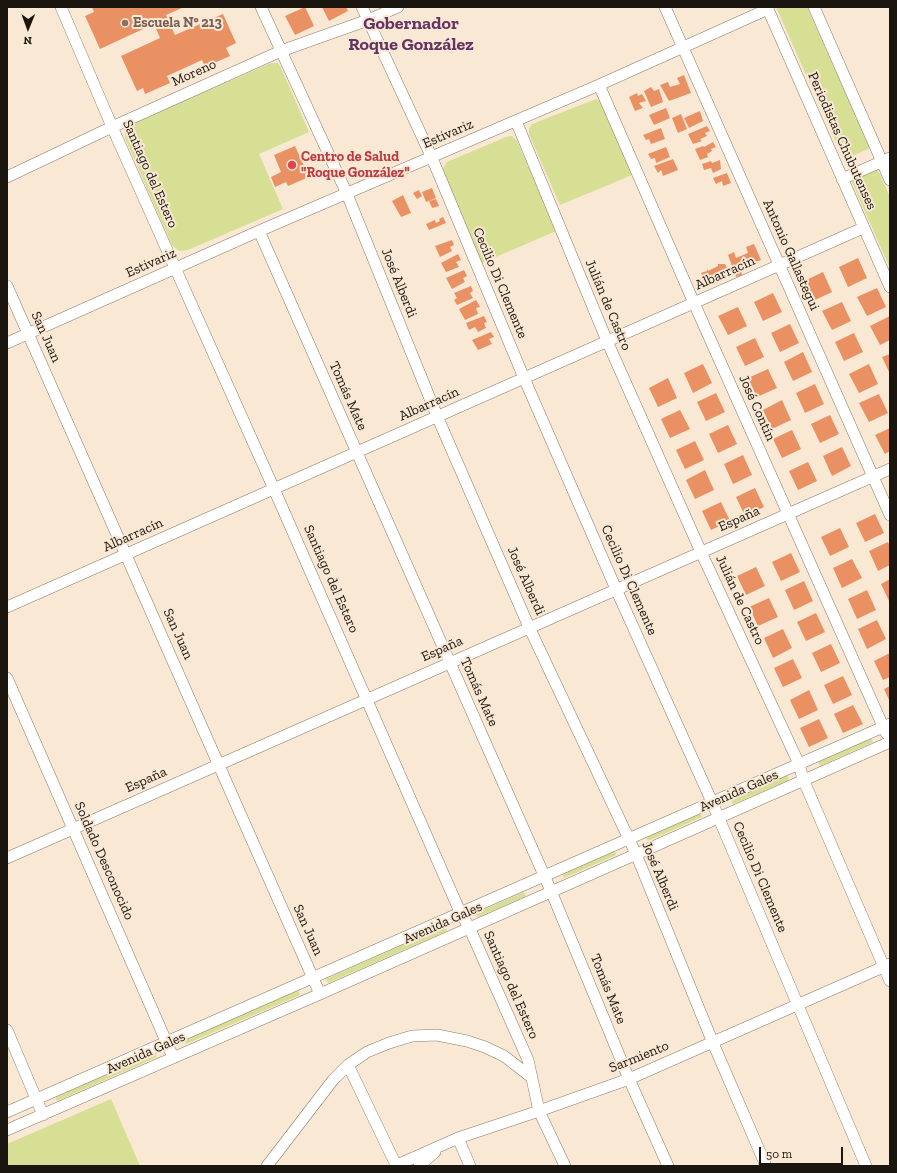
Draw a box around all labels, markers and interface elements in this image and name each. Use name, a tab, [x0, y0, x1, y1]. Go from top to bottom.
north arrow	[8, 8, 48, 48]
district label: Gobernador Roque González	[348, 13, 474, 56]
place label: Escuela N° 213	[133, 15, 222, 31]
marker: Escuela N° 213	[120, 18, 130, 28]
text: N	[23, 34, 32, 47]
street label: Moreno	[169, 56, 219, 90]
street label: Periodistas Chubutenses	[804, 70, 880, 212]
street label: Estivariz	[420, 116, 476, 152]
street label: Santiago del Estero	[119, 117, 181, 231]
place label: Centro de Salud "Roque González"	[301, 149, 410, 182]
marker: Centro de Salud "Roque González"	[286, 159, 298, 171]
street label: Antonio Gallastegui	[759, 197, 823, 313]
street label: Cecilio Di Clemente	[469, 225, 531, 341]
street label: Estivariz	[123, 244, 179, 282]
street label: José Alberdi	[377, 246, 421, 320]
street label: Albarracín	[692, 252, 758, 294]
street label: Julián de Castro	[581, 257, 635, 353]
street label: San Juan	[27, 309, 65, 365]
street label: Tomás Mate	[325, 359, 371, 433]
street label: José Contín	[735, 372, 779, 444]
street label: Albarracín	[396, 383, 462, 425]
street label: España	[716, 502, 762, 536]
street label: Albarracín	[100, 514, 166, 556]
street label: Santiago del Estero	[300, 522, 362, 636]
street label: Cecilio Di Clemente	[597, 522, 661, 638]
street label: José Alberdi	[503, 544, 549, 618]
street label: Julián de Castro	[712, 552, 768, 648]
street label: San Juan	[159, 606, 197, 662]
street label: España	[419, 632, 465, 666]
street label: Tomás Mate	[456, 655, 502, 729]
street label: España	[123, 763, 169, 797]
street label: Avenida Gales	[697, 766, 781, 816]
street label: Soldado Desconocido	[70, 799, 138, 923]
street label: Cecilio Di Clemente	[729, 819, 791, 935]
street label: José Alberdi	[638, 839, 682, 913]
street label: Avenida Gales	[401, 898, 485, 948]
street label: San Juan	[289, 902, 327, 958]
street label: Santiago del Estero	[480, 928, 542, 1042]
street label: Tomás Mate	[586, 952, 630, 1026]
street label: Avenida Gales	[104, 1028, 188, 1078]
street label: Sarmiento	[607, 1037, 671, 1077]
scale bar	[761, 1139, 845, 1165]
text: 50 m	[766, 1147, 792, 1161]

